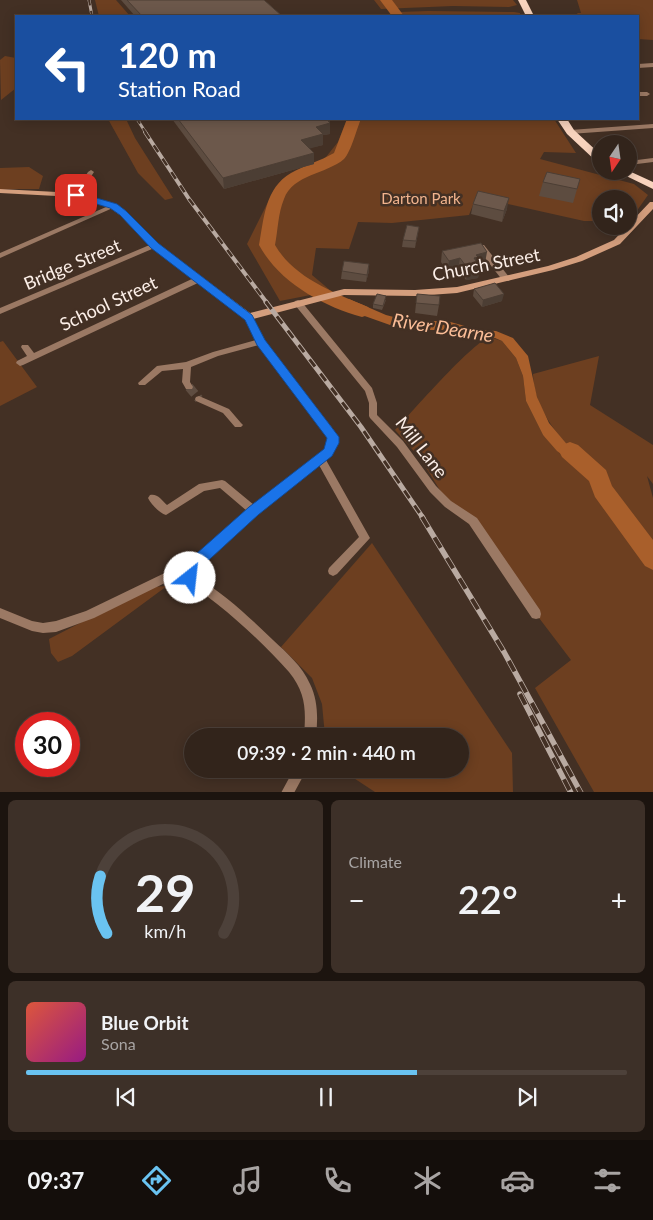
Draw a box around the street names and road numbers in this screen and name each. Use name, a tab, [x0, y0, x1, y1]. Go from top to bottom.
street label: Bridge Street	[20, 234, 124, 294]
street label: Church Street	[430, 243, 542, 285]
street label: School Street	[56, 271, 161, 335]
street label: Mill Lane	[391, 412, 453, 482]

